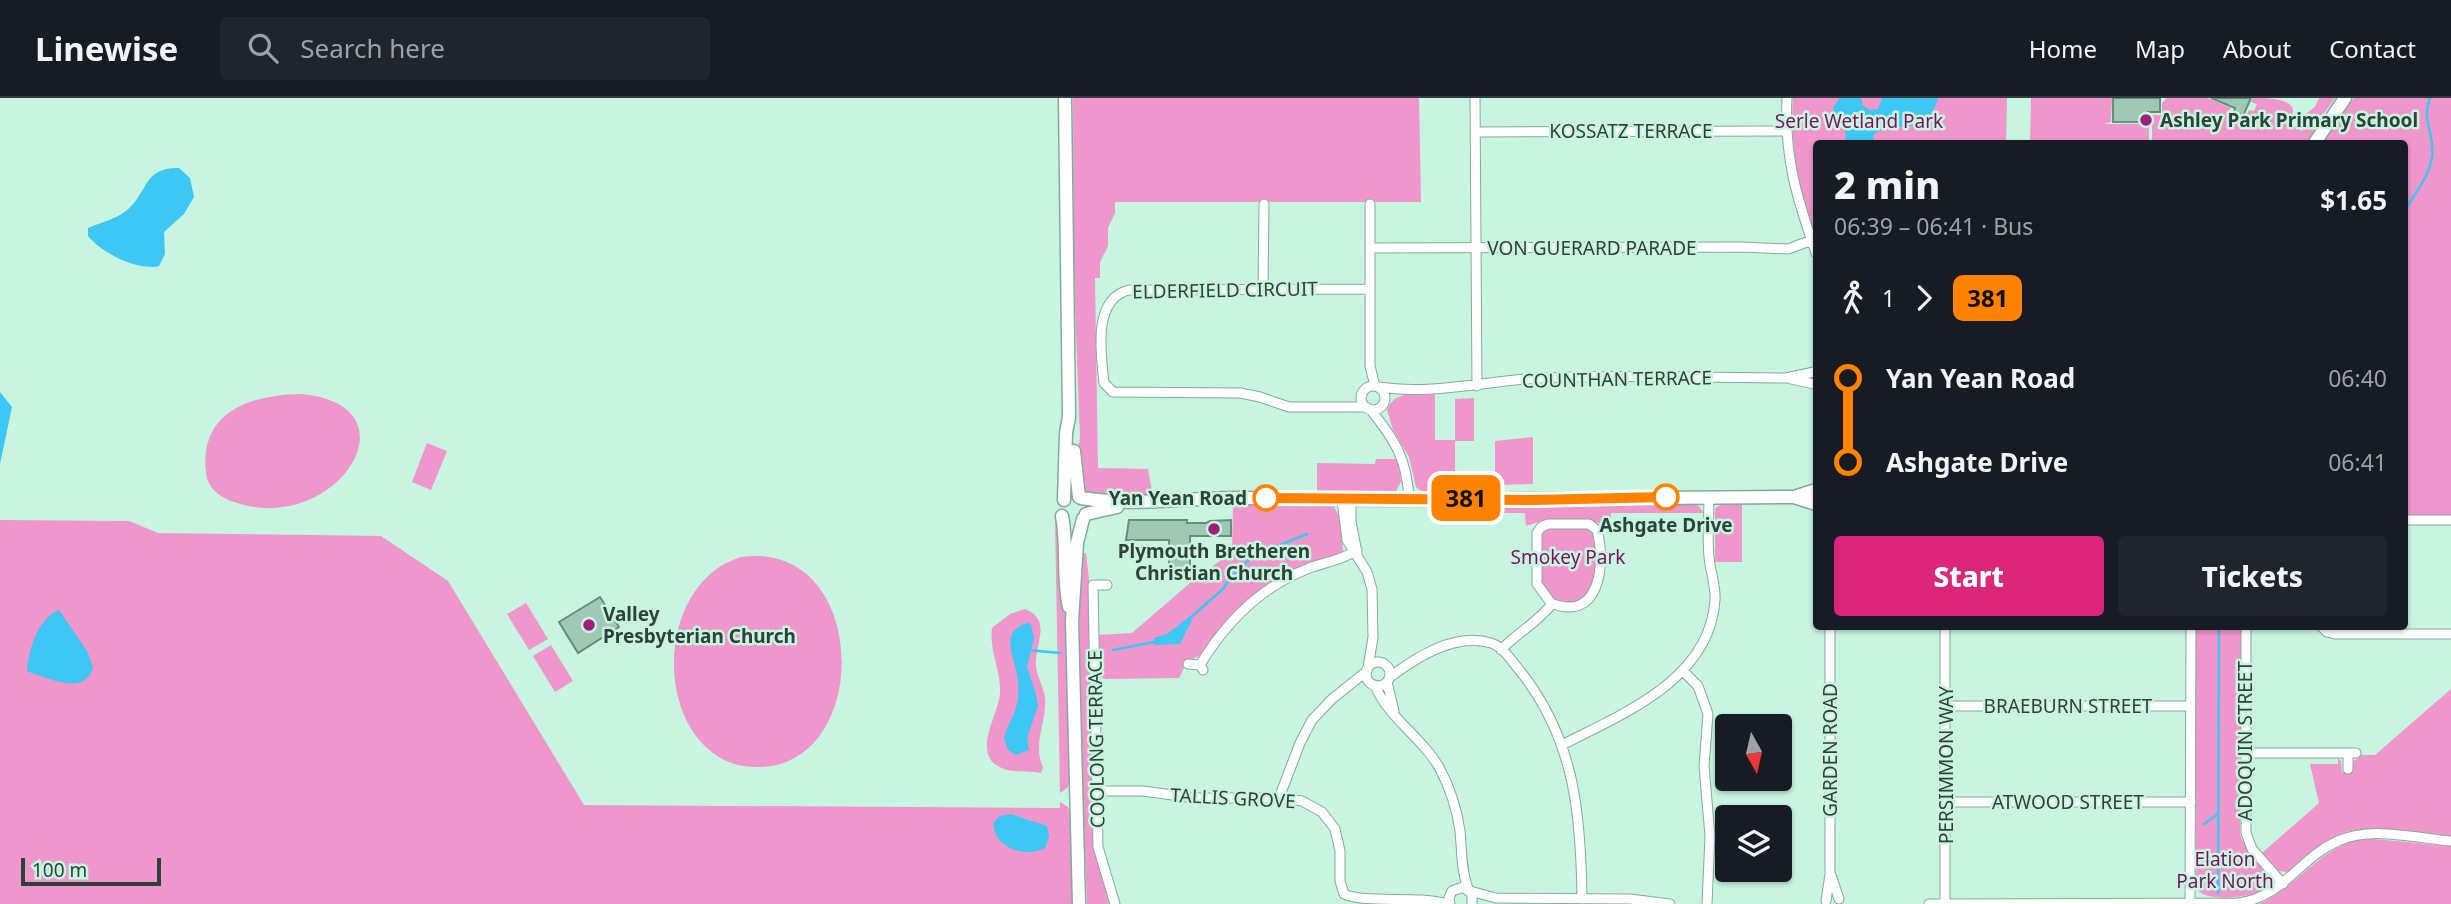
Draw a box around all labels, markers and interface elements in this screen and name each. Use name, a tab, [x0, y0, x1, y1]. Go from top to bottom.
search box	[220, 17, 710, 80]
text: Linewise	[35, 26, 178, 71]
icon: search	[244, 29, 282, 67]
text: Search here	[300, 30, 445, 66]
text: Home	[2029, 32, 2097, 65]
text: Map	[2135, 32, 2185, 65]
text: About	[2223, 32, 2291, 65]
text: Contact	[2329, 32, 2416, 65]
place label: Ashley Park Primary School	[2160, 107, 2418, 133]
park label: Serle Wetland Park	[1775, 108, 1943, 134]
marker: Ashley Park Primary School	[2138, 112, 2154, 128]
street label: KOSSATZ TERRACE	[1549, 118, 1713, 144]
text: 2 min	[1834, 158, 1940, 210]
text: $1.65	[2320, 182, 2387, 218]
text: 06:39 – 06:41 · Bus	[1834, 210, 2033, 242]
street label: VON GUERARD PARADE	[1487, 235, 1697, 261]
street label: ELDERFIELD CIRCUIT	[1132, 275, 1318, 305]
icon: walk	[1834, 279, 1872, 317]
icon: forward	[1905, 279, 1943, 317]
text: 381	[1967, 281, 2008, 314]
text: 1	[1882, 282, 1895, 314]
text: Yan Yean Road	[1886, 360, 2075, 396]
text: 06:40	[2328, 362, 2387, 394]
street label: COUNTHAN TERRACE	[1522, 364, 1712, 394]
text: Ashgate Drive	[1886, 444, 2068, 480]
text: 06:41	[2328, 446, 2387, 478]
line badge: 381	[1426, 475, 1506, 521]
text: 381	[1445, 481, 1487, 514]
marker: Ashgate Drive	[1653, 484, 1679, 510]
place label: Yan Yean Road	[1109, 485, 1247, 511]
marker: Yan Yean Road	[1253, 485, 1279, 511]
place label: Ashgate Drive	[1599, 512, 1733, 538]
marker: Plymouth Bretheren Christian Church	[1206, 521, 1222, 537]
button: Start	[1834, 536, 2104, 616]
button: Tickets	[2118, 536, 2387, 616]
place label: Plymouth Bretheren Christian Church	[1118, 538, 1310, 586]
park label: Smokey Park	[1511, 544, 1625, 570]
place label: Valley Presbyterian Church	[603, 601, 796, 649]
marker: Valley Presbyterian Church	[581, 617, 597, 633]
street label: COOLONG TERRACE	[1081, 650, 1111, 828]
street label: ADOQUIN STREET	[2232, 661, 2258, 821]
street label: GARDEN ROAD	[1817, 683, 1843, 817]
street label: PERSIMMON WAY	[1933, 686, 1959, 844]
street label: BRAEBURN STREET	[1984, 693, 2153, 719]
north arrow	[1715, 714, 1792, 791]
map controls	[1715, 714, 1792, 882]
street label: TALLIS GROVE	[1170, 782, 1296, 814]
street label: ATWOOD STREET	[1992, 789, 2144, 815]
button: layers	[1715, 805, 1792, 882]
park label: Elation Park North	[2176, 846, 2274, 894]
scale bar	[21, 855, 161, 887]
text: 100 m	[32, 857, 87, 883]

